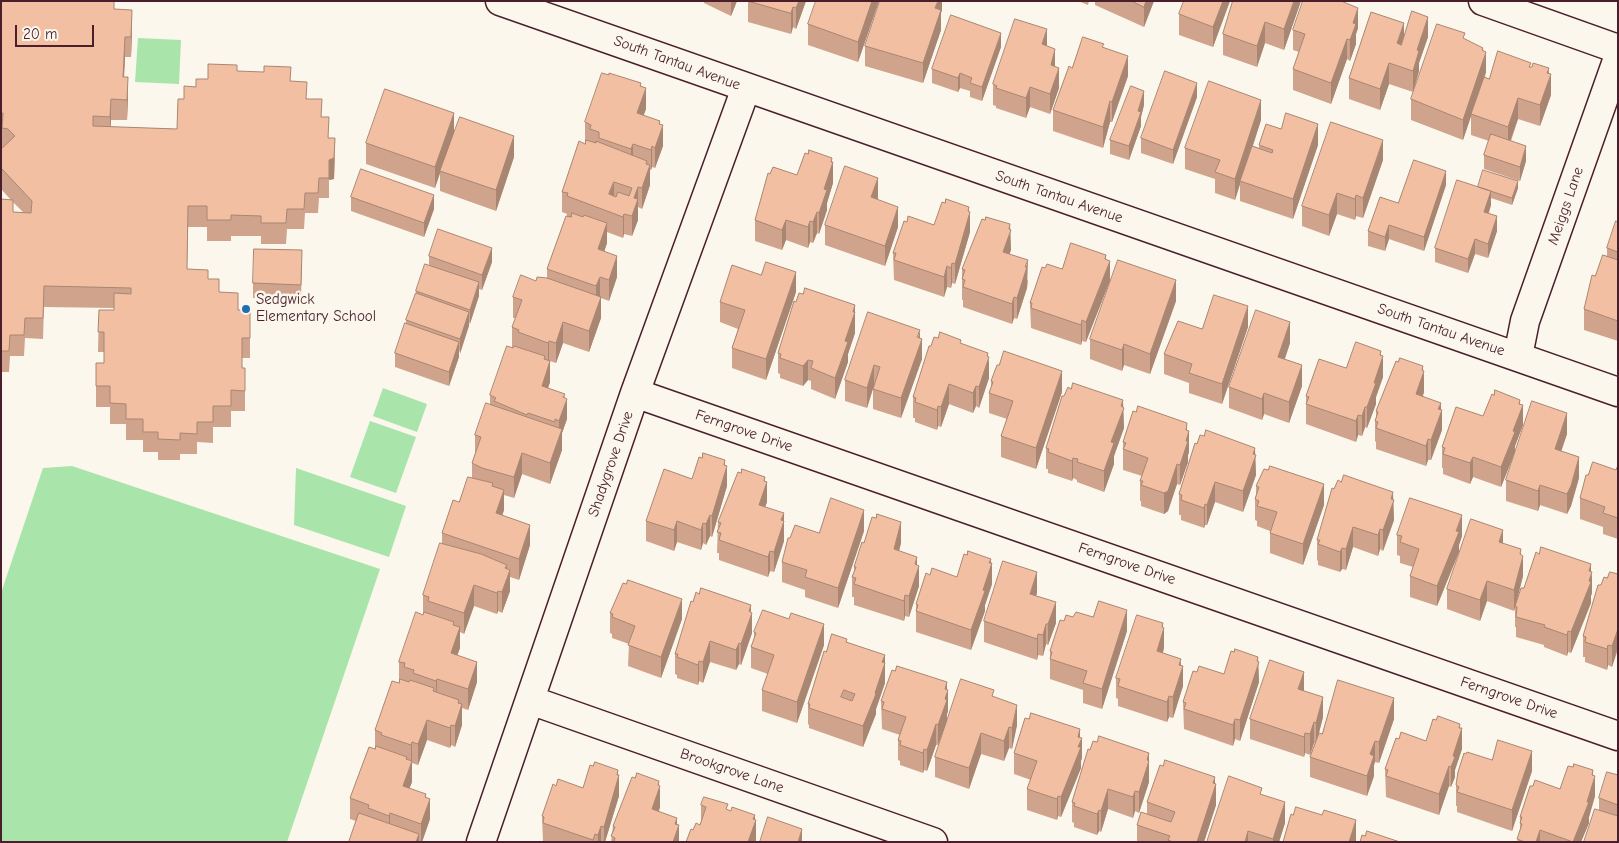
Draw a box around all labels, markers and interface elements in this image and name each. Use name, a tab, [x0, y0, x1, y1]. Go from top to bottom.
scale bar	[18, 15, 96, 47]
text: 20 m	[23, 25, 57, 43]
street label: South Tantau Avenue	[611, 32, 743, 94]
street label: Meiggs Lane	[1544, 165, 1588, 247]
street label: South Tantau Avenue	[993, 167, 1125, 227]
place label: Sedgwick Elementary School	[256, 291, 376, 326]
street label: South Tantau Avenue	[1375, 300, 1507, 360]
marker: Sedgwick Elementary School	[240, 303, 252, 315]
street label: Ferngrove Drive	[693, 406, 795, 456]
street label: Shadygrove Drive	[584, 409, 638, 519]
street label: Ferngrove Drive	[1076, 539, 1178, 589]
street label: Ferngrove Drive	[1458, 673, 1560, 723]
street label: Brookgrove Lane	[678, 745, 786, 797]

